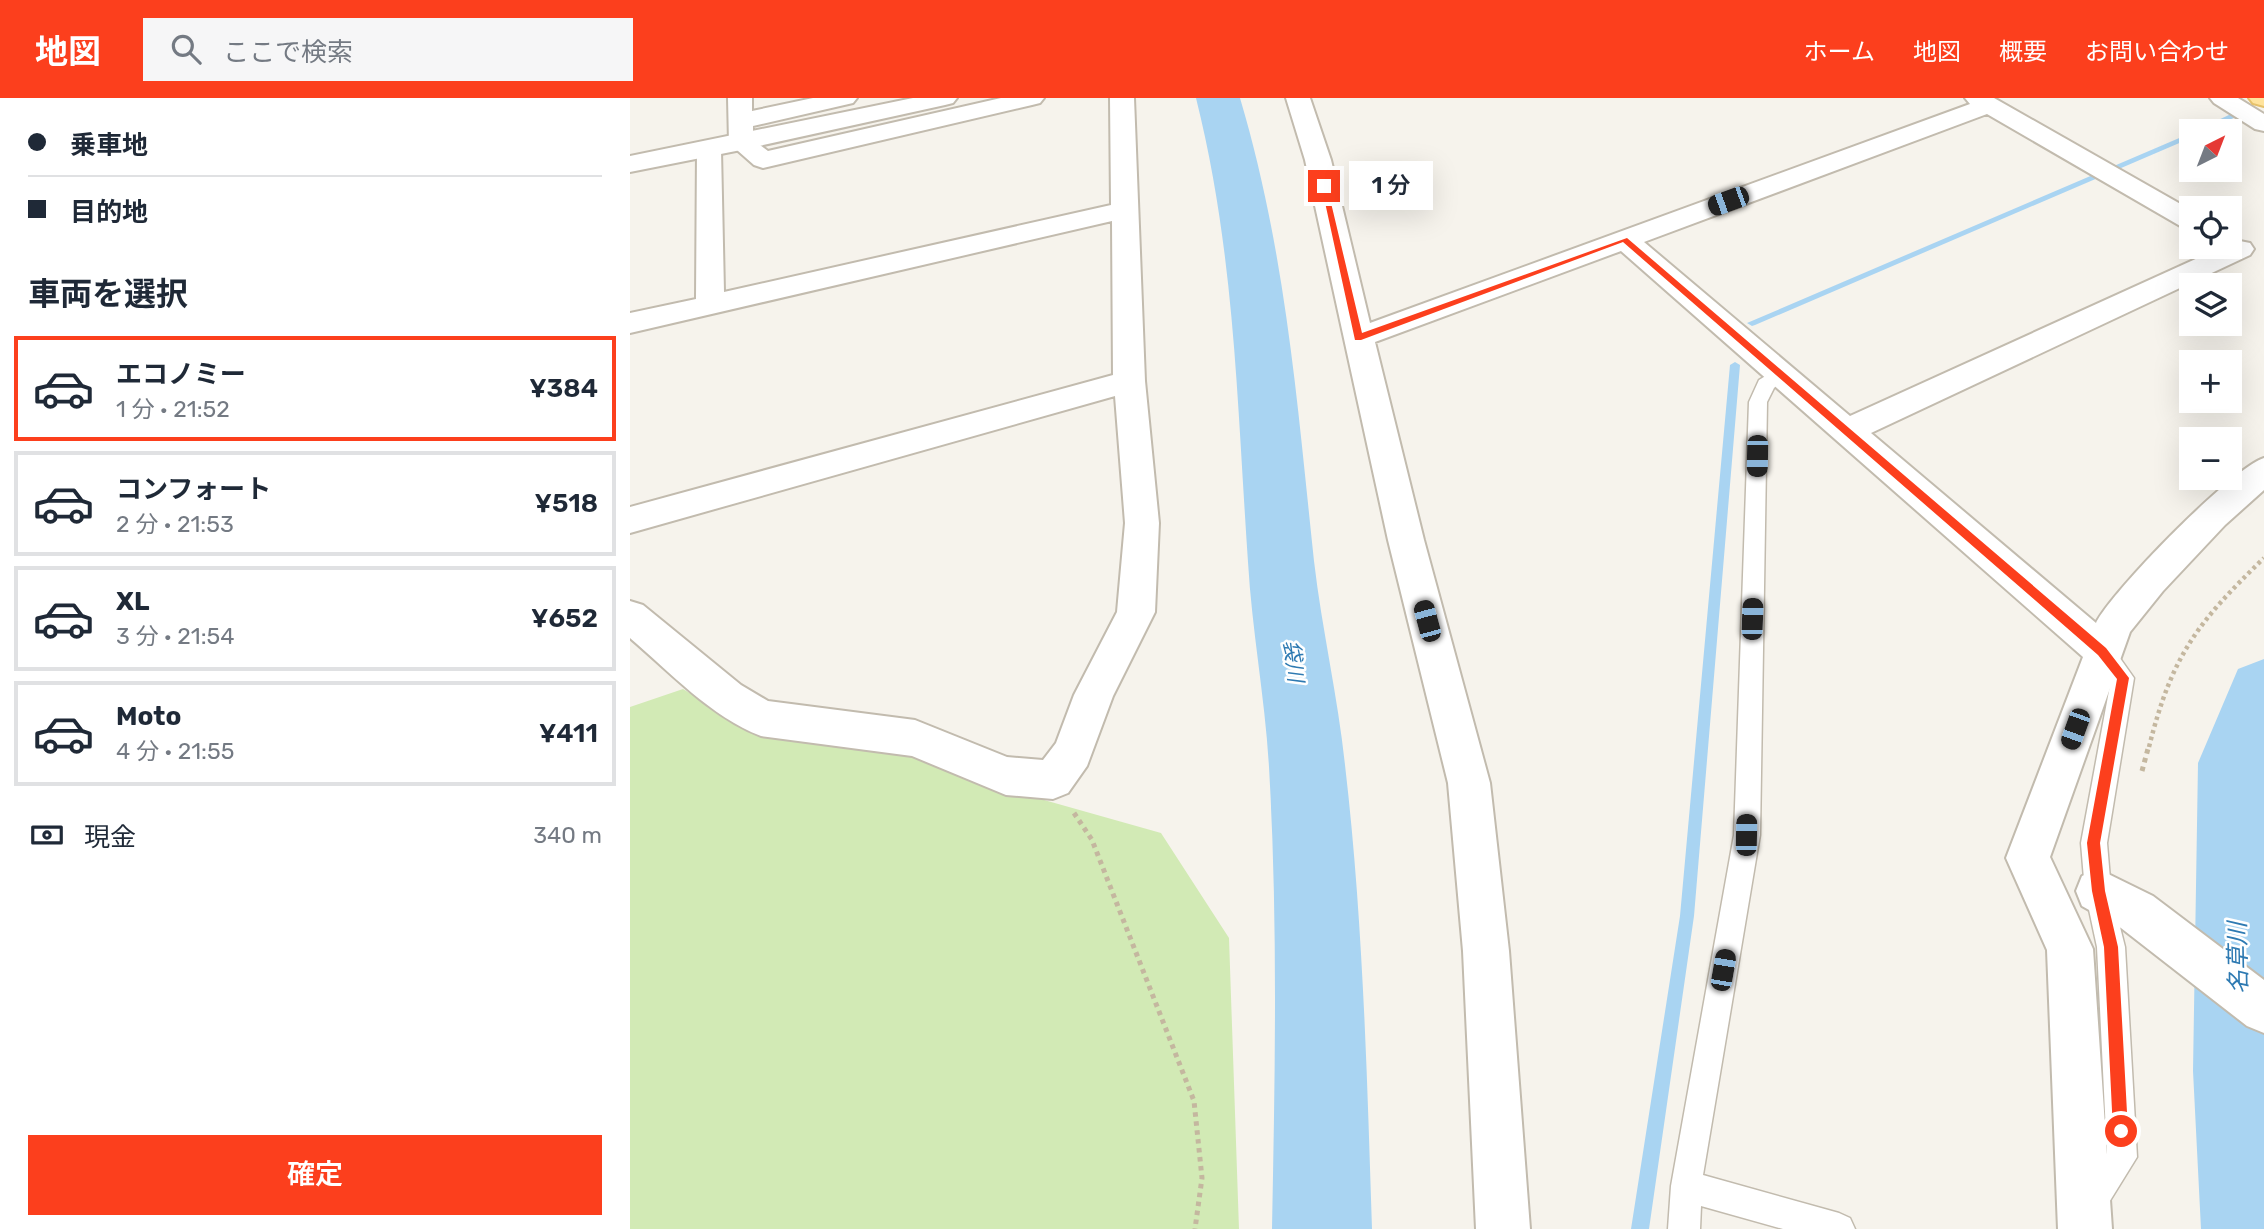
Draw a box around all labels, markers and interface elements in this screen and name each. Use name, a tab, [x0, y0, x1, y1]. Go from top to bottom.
search box	[143, 18, 633, 81]
icon: search	[167, 30, 205, 68]
text: 地図	[35, 32, 101, 71]
text: ここで検索	[223, 37, 353, 68]
text: ホーム	[1804, 38, 1875, 66]
text: 地図	[1913, 38, 1961, 66]
text: 概要	[1999, 38, 2047, 66]
text: お問い合わせ	[2085, 38, 2229, 66]
north arrow	[2179, 119, 2242, 182]
map controls	[2179, 119, 2242, 490]
text: 乗車地	[70, 130, 148, 161]
callout: 1 分	[1348, 162, 1432, 210]
route end	[1308, 170, 1340, 202]
text: 1 分	[1371, 171, 1411, 199]
car	[1705, 184, 1752, 218]
button: locate	[2179, 196, 2242, 259]
text: 目的地	[70, 197, 148, 228]
button: layers	[2179, 273, 2242, 336]
text: 車両を選択	[28, 275, 188, 313]
button: +	[2179, 350, 2242, 413]
icon: car	[32, 357, 95, 420]
text: エコノミー	[116, 359, 246, 390]
text: ¥384	[529, 373, 598, 404]
text: 1 分 · 21:52	[116, 395, 230, 423]
button: −	[2179, 427, 2242, 490]
car	[1747, 435, 1768, 477]
icon: car	[32, 472, 95, 535]
text: コンフォート	[116, 474, 271, 505]
text: ¥518	[535, 488, 598, 519]
text: 2 分 · 21:53	[116, 510, 234, 538]
text: XL	[116, 586, 149, 617]
icon: car	[32, 587, 95, 650]
car	[1412, 598, 1443, 644]
car	[1741, 598, 1764, 640]
text: ¥652	[531, 603, 598, 634]
text: 3 分 · 21:54	[116, 622, 235, 650]
water label: 袋川	[1279, 639, 1309, 685]
text: Moto	[116, 701, 181, 732]
icon: car	[32, 702, 95, 765]
car	[2058, 706, 2093, 752]
text: ¥411	[539, 718, 598, 749]
text: 4 分 · 21:55	[116, 737, 234, 765]
car	[1736, 814, 1757, 856]
icon: cash	[28, 816, 66, 854]
text: 340 m	[533, 821, 602, 849]
text: 現金	[84, 822, 136, 853]
water label: 名草川	[2223, 919, 2253, 994]
car	[1710, 947, 1737, 993]
route start	[2105, 1115, 2137, 1147]
button: 確定	[28, 1135, 602, 1215]

